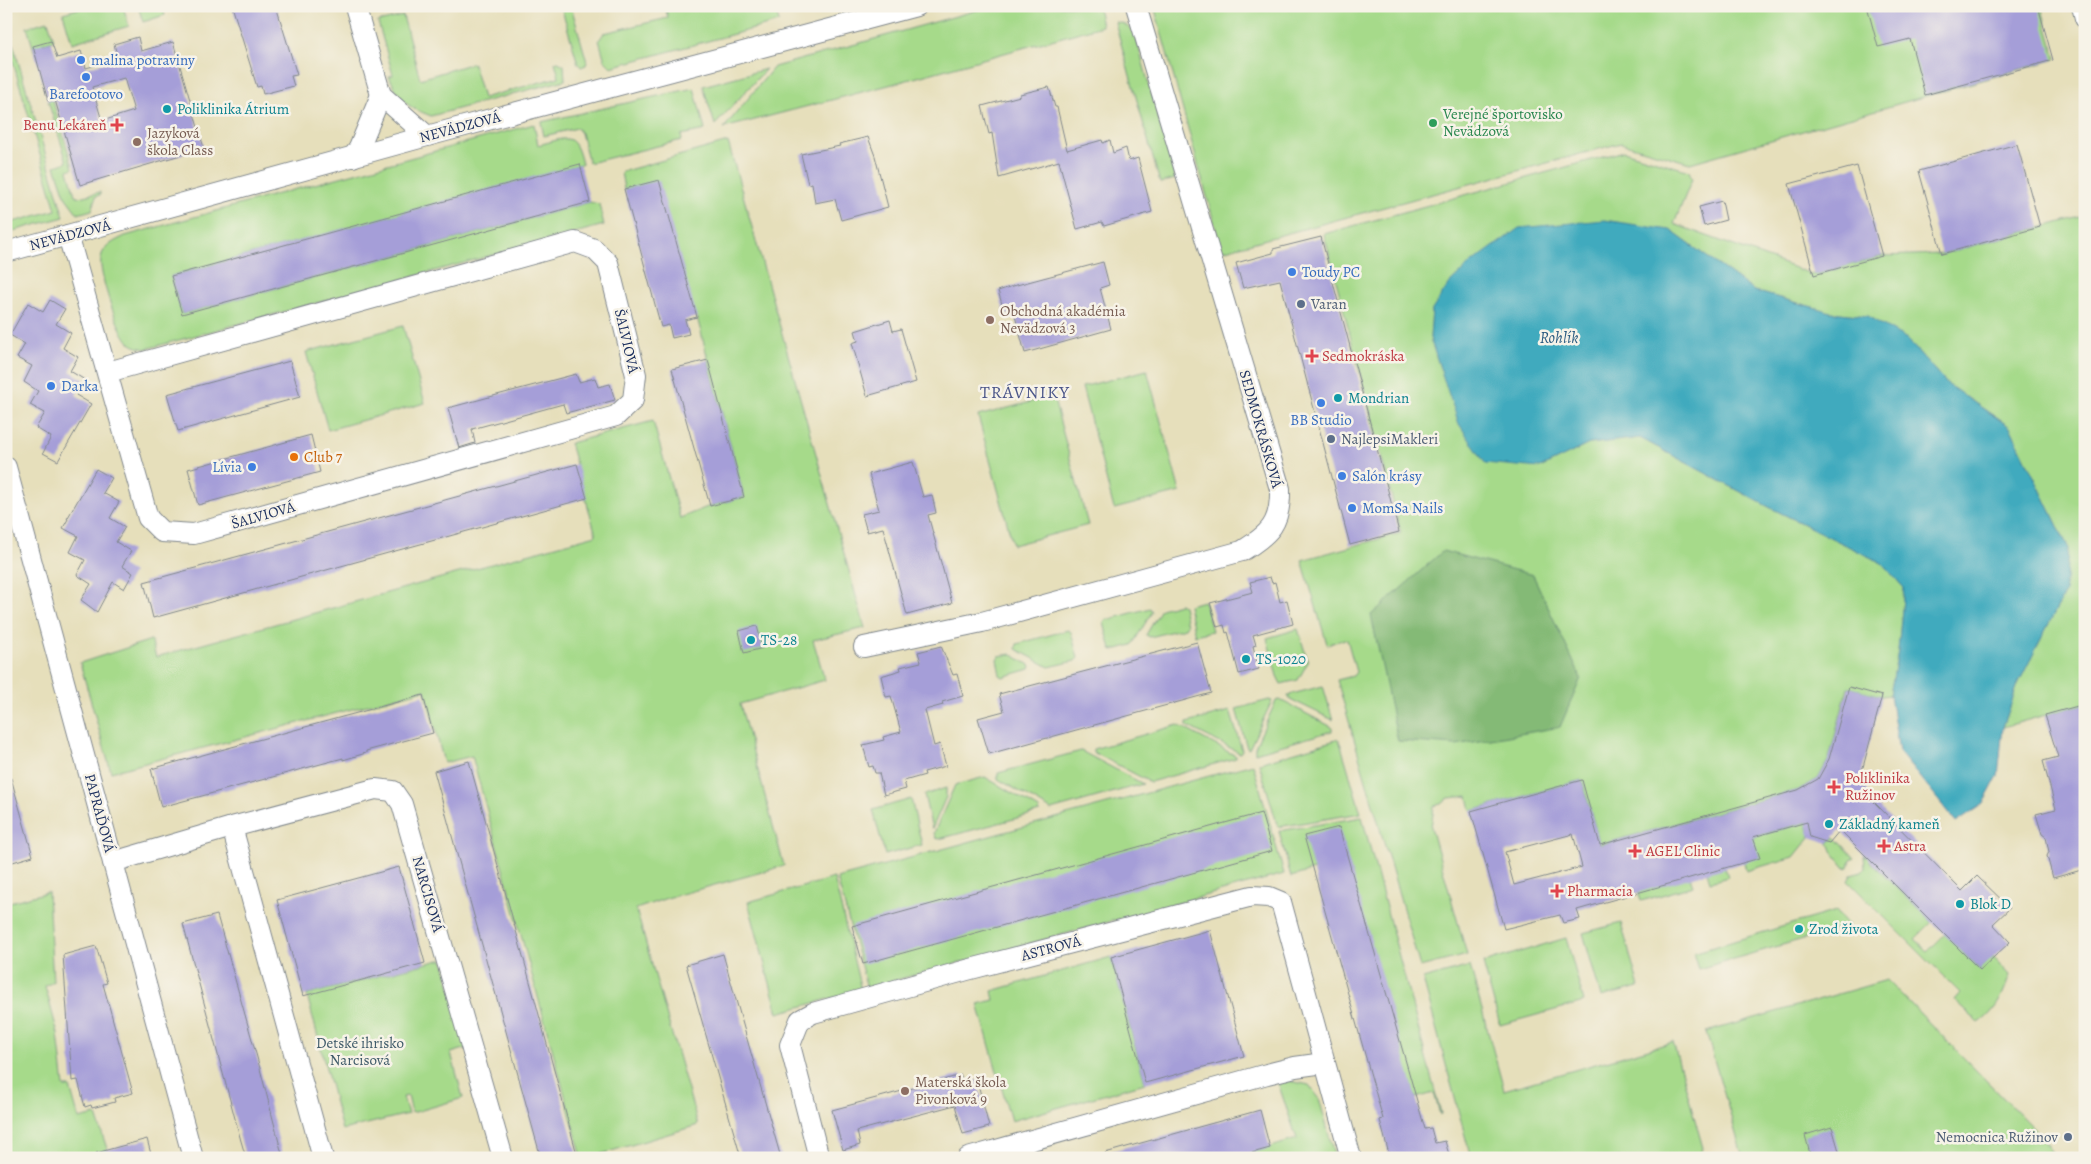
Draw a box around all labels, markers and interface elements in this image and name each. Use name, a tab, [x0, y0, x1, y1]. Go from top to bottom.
place label: malina potraviny	[91, 50, 195, 70]
marker: malina potraviny	[75, 54, 87, 66]
marker: Barefootovo	[80, 71, 92, 83]
place label: Barefootovo	[49, 84, 123, 104]
place label: Poliklinika Átrium	[177, 99, 290, 119]
marker: Poliklinika Átrium	[161, 103, 173, 115]
place label: Verejné športovisko Nevädzová	[1442, 104, 1563, 141]
street label: NEVÄDZOVÁ	[417, 107, 503, 147]
place label: Benu Lekáreň	[23, 115, 107, 135]
marker: Verejné športovisko Nevädzová	[1427, 117, 1439, 129]
marker: Benu Lekáreň	[111, 119, 123, 131]
place label: Jazyková škola Class	[147, 123, 213, 160]
marker: Jazyková škola Class	[131, 136, 143, 148]
street label: NEVÄDZOVÁ	[27, 215, 113, 255]
place label: Toudy PC	[1302, 262, 1360, 282]
marker: Toudy PC	[1286, 266, 1298, 278]
place label: Varan	[1310, 294, 1347, 314]
marker: Varan	[1295, 298, 1307, 310]
place label: Obchodná akadémia Nevädzová 3	[1000, 301, 1126, 338]
street label: ŠALVIOVÁ	[610, 307, 644, 375]
marker: Obchodná akadémia Nevädzová 3	[984, 314, 996, 326]
water label: Rohlík	[1540, 327, 1578, 349]
place label: Sedmokráska	[1322, 346, 1405, 366]
marker: Sedmokráska	[1306, 350, 1318, 362]
street label: SEDMOKRÁSKOVÁ	[1235, 368, 1287, 491]
place label: Darka	[61, 376, 98, 396]
marker: Darka	[45, 380, 57, 392]
district label: TRÁVNIKY	[980, 380, 1070, 404]
place label: Mondrian	[1348, 388, 1409, 408]
marker: Mondrian	[1332, 392, 1344, 404]
marker: BB Studio	[1315, 397, 1327, 409]
place label: BB Studio	[1290, 410, 1352, 430]
place label: NajlepsiMakleri	[1341, 429, 1438, 449]
marker: NajlepsiMakleri	[1325, 433, 1337, 445]
place label: Club 7	[304, 447, 343, 467]
marker: Club 7	[288, 451, 300, 463]
place label: Lívia	[212, 457, 242, 477]
marker: Lívia	[246, 461, 258, 473]
place label: Salón krásy	[1352, 466, 1422, 486]
marker: Salón krásy	[1336, 470, 1348, 482]
street label: ŠALVIOVÁ	[229, 496, 297, 534]
place label: MomSa Nails	[1362, 498, 1443, 518]
marker: MomSa Nails	[1346, 502, 1358, 514]
place label: TS-28	[761, 630, 797, 650]
marker: TS-28	[745, 634, 757, 646]
place label: TS-1020	[1256, 649, 1306, 669]
marker: TS-1020	[1240, 653, 1252, 665]
place label: Poliklinika Ružinov	[1845, 768, 1910, 805]
street label: PAPRAĎOVÁ	[80, 771, 120, 855]
marker: Poliklinika Ružinov	[1827, 780, 1841, 794]
place label: Základný kameň	[1839, 814, 1940, 834]
marker: Základný kameň	[1823, 818, 1835, 830]
place label: Astra	[1893, 836, 1926, 856]
marker: Astra	[1878, 840, 1890, 852]
place label: AGEL Clinic	[1645, 841, 1720, 861]
marker: AGEL Clinic	[1628, 844, 1642, 858]
street label: NARCISOVÁ	[408, 854, 448, 935]
place label: Pharmacia	[1567, 881, 1633, 901]
marker: Pharmacia	[1551, 885, 1563, 897]
place label: Blok D	[1970, 894, 2011, 914]
marker: Blok D	[1954, 898, 1966, 910]
place label: Zrod života	[1809, 919, 1879, 939]
marker: Zrod života	[1793, 923, 1805, 935]
street label: ASTROVÁ	[1018, 930, 1083, 966]
park label: Detské ihrisko Narcisová	[316, 1033, 404, 1070]
place label: Materská škola Pivonková 9	[915, 1072, 1006, 1109]
marker: Materská škola Pivonková 9	[899, 1085, 911, 1097]
place label: Nemocnica Ružinov	[1936, 1127, 2058, 1147]
marker: Nemocnica Ružinov	[2062, 1131, 2074, 1143]

